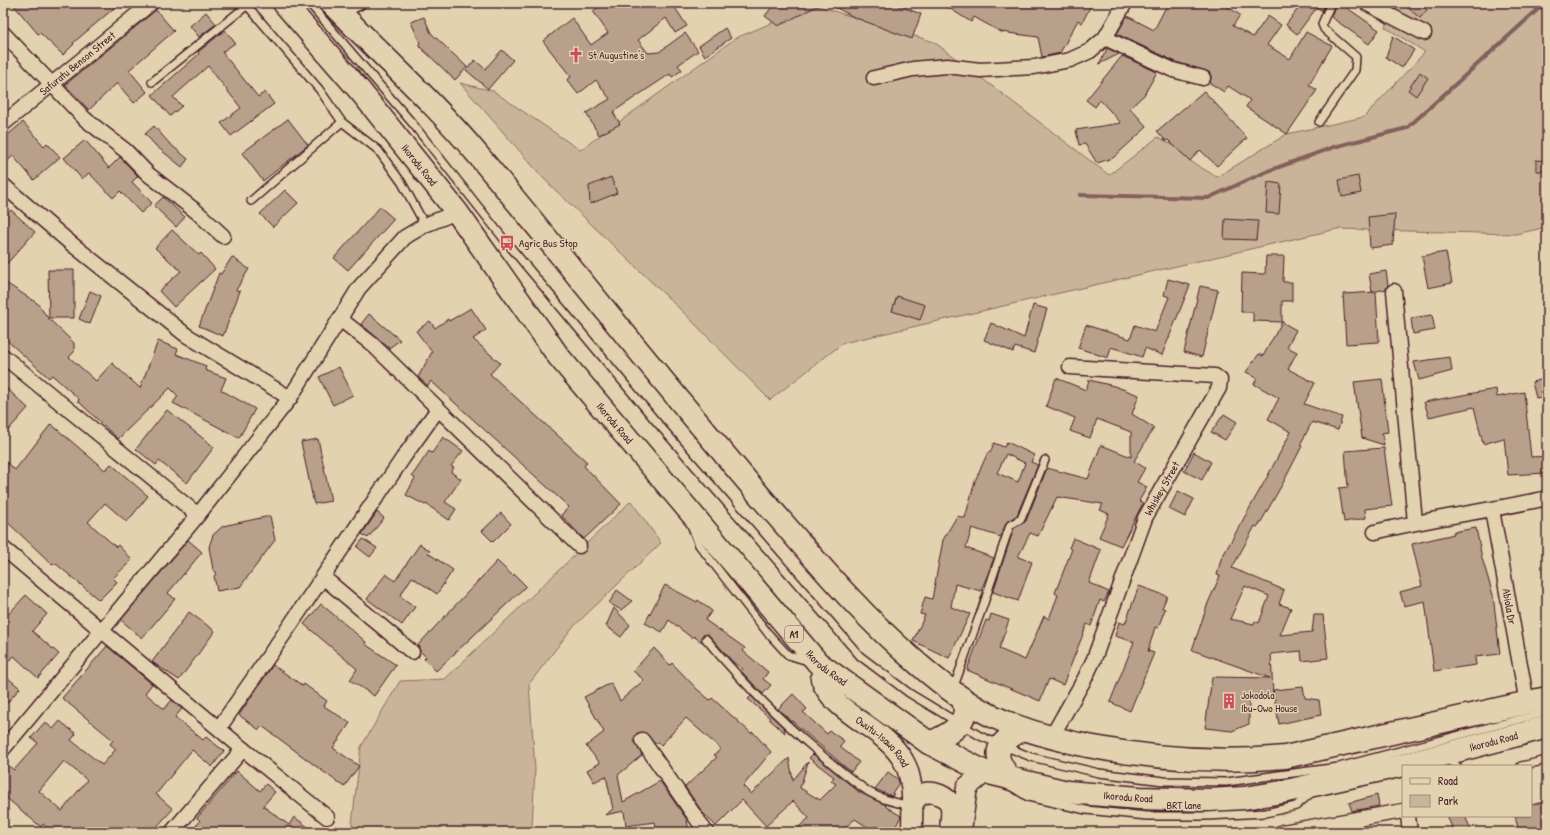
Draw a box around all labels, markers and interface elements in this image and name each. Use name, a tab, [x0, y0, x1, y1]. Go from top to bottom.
street label: Safuratu Benson Street	[37, 28, 118, 98]
church icon: St Augustine's	[567, 46, 585, 64]
place label: St Augustine's	[588, 48, 644, 62]
street label: Ikorodu Road	[398, 141, 441, 189]
bus stop icon: Agric Bus Stop	[498, 234, 516, 252]
place label: Agric Bus Stop	[519, 236, 578, 250]
street label: Ikorodu Road	[593, 399, 637, 447]
street label: Whiskey Street	[1141, 459, 1183, 518]
street label: Abiola Dr	[1499, 587, 1520, 626]
road number: A1	[785, 626, 803, 642]
street label: Ikorodu Road	[803, 647, 850, 689]
place label: Jokodola Ibu-Owo House	[1241, 688, 1298, 715]
building icon: Jokodola Ibu-Owo House	[1220, 692, 1238, 710]
street label: Owutu-Isawo Road	[853, 713, 913, 770]
street label: Ikorodu Road	[1468, 728, 1520, 754]
legend	[1402, 765, 1532, 817]
text: Road	[1438, 772, 1458, 789]
street label: Ikorodu Road	[1103, 788, 1154, 805]
text: Park	[1438, 792, 1458, 809]
street label: BRT lane	[1167, 798, 1202, 812]

